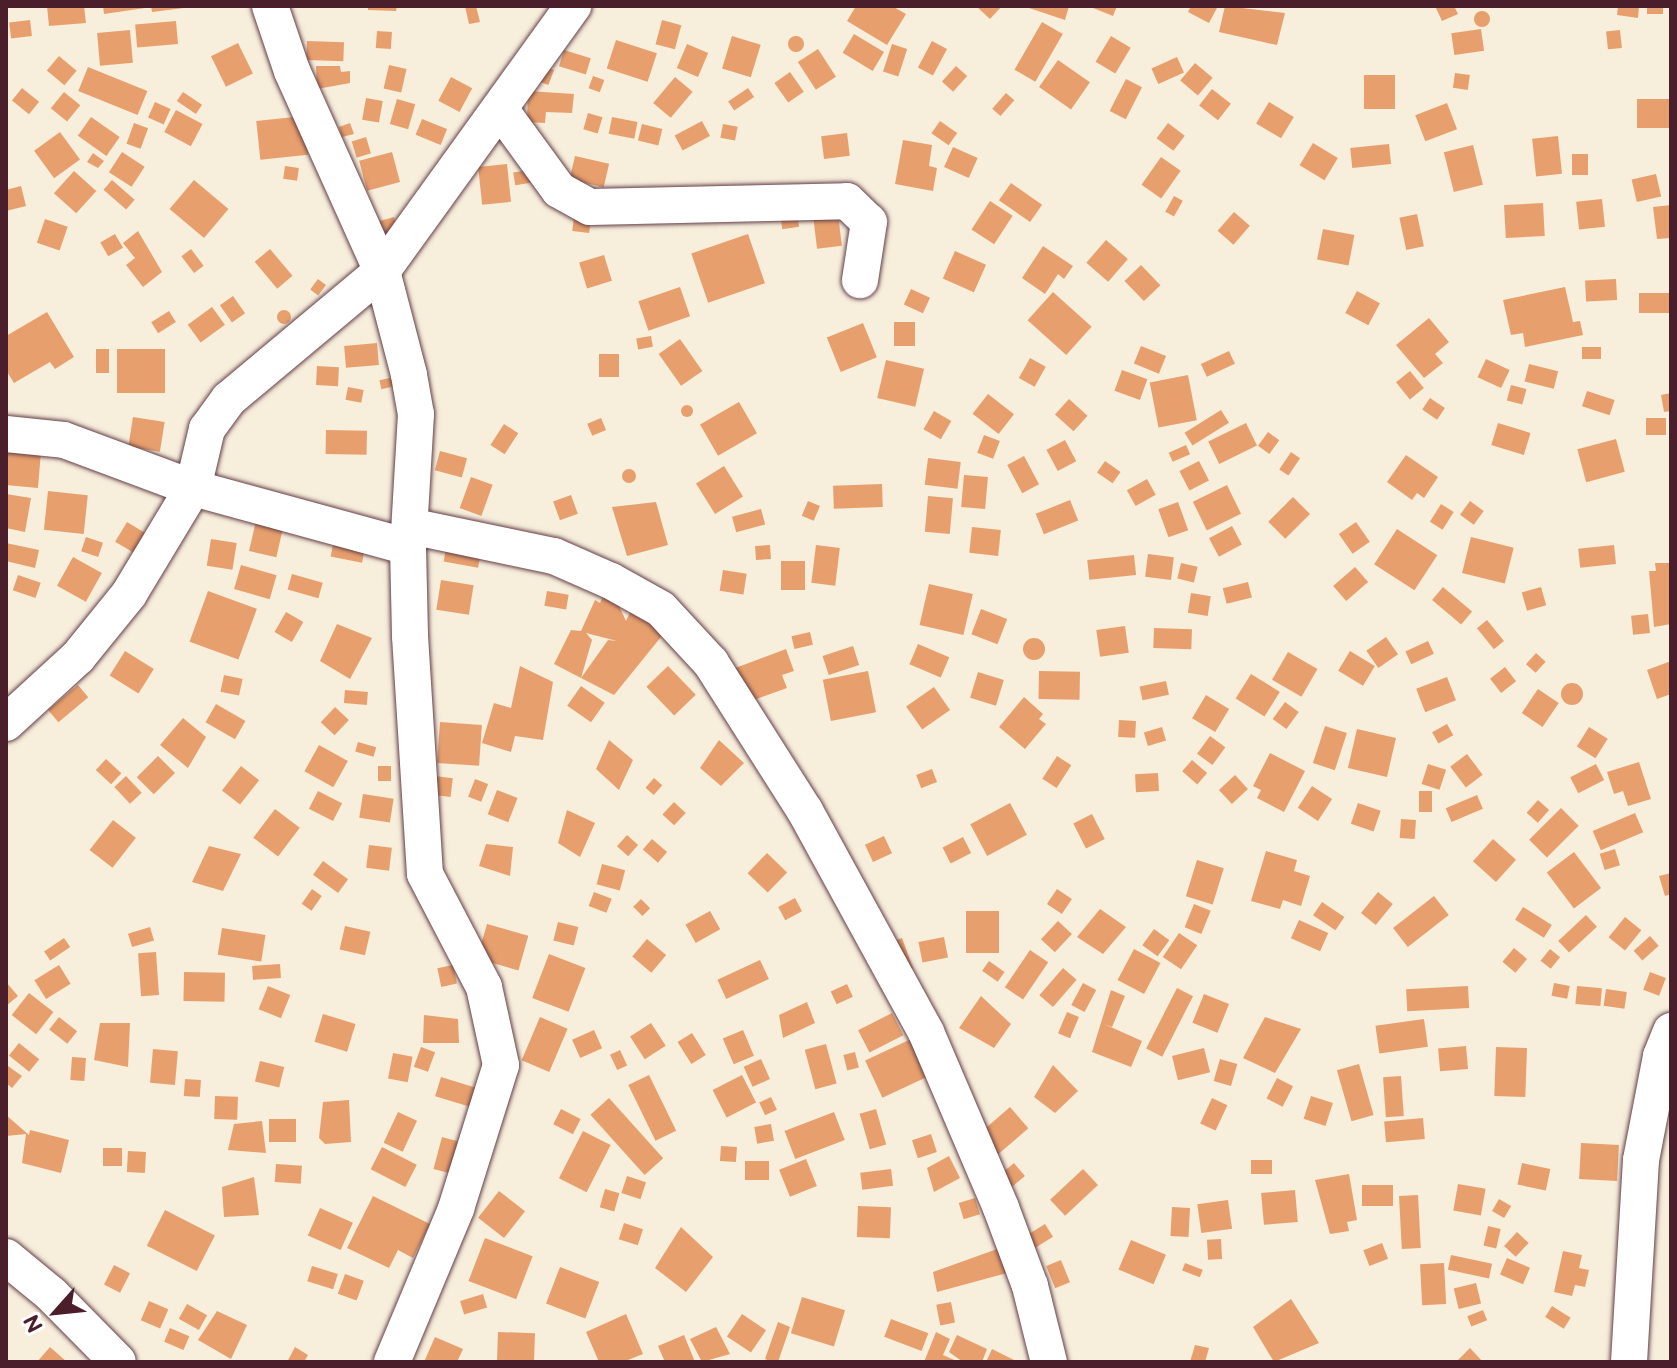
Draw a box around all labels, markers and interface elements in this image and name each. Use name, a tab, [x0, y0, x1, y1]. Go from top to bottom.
north arrow	[16, 1272, 96, 1352]
text: N	[18, 1310, 50, 1337]

